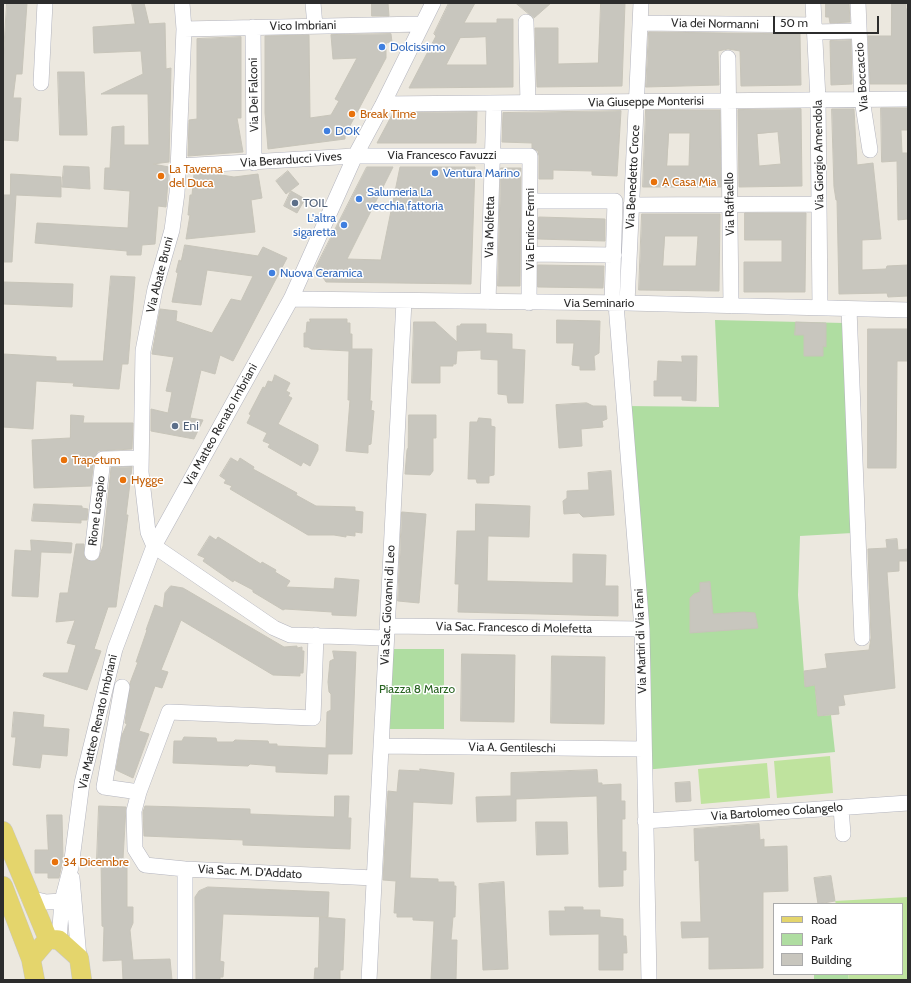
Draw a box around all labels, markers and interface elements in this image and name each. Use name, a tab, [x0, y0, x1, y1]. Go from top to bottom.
scale bar	[775, 8, 881, 34]
text: 50 m	[780, 15, 808, 30]
street label: Via dei Normanni	[671, 16, 759, 32]
street label: Vico Imbriani	[270, 18, 336, 34]
place label: Dolcissimo	[390, 40, 446, 54]
marker: Dolcissimo	[377, 42, 387, 52]
street label: Via Boccaccio	[852, 42, 872, 112]
street label: Via Dei Falconi	[246, 58, 262, 132]
street label: Via Giuseppe Monterisi	[588, 94, 704, 110]
street label: Via Giorgio Amendola	[811, 100, 827, 210]
place label: Break Time	[360, 107, 416, 121]
marker: Break Time	[347, 109, 357, 119]
place label: DOK	[335, 124, 360, 138]
street label: Via Benedetto Croce	[623, 125, 643, 229]
marker: DOK	[322, 126, 332, 136]
street label: Via Francesco Favuzzi	[387, 148, 497, 162]
street label: Via Berarducci Vives	[240, 149, 342, 171]
place label: La Taverna del Duca	[169, 162, 223, 190]
place label: Ventura Marino	[443, 166, 520, 180]
marker: Ventura Marino	[430, 168, 440, 178]
marker: La Taverna del Duca	[156, 171, 166, 181]
street label: Via Raffaello	[722, 172, 738, 236]
place label: A Casa Mia	[662, 175, 717, 189]
marker: A Casa Mia	[649, 177, 659, 187]
place label: Salumeria La vecchia fattoria	[367, 185, 444, 213]
street label: Via Enrico Fermi	[523, 188, 537, 270]
marker: Salumeria La vecchia fattoria	[354, 194, 364, 204]
place label: TOIL	[303, 196, 327, 210]
street label: Via Molfetta	[482, 196, 498, 258]
marker: TOIL	[290, 198, 300, 208]
place label: L'altra sigaretta	[293, 211, 336, 239]
marker: L'altra sigaretta	[339, 220, 349, 230]
street label: Via Abate Bruni	[144, 236, 176, 314]
place label: Nuova Ceramica	[280, 266, 362, 280]
marker: Nuova Ceramica	[267, 268, 277, 278]
street label: Via Seminario	[564, 296, 634, 310]
street label: Via Matteo Renato Imbriani	[181, 361, 261, 489]
place label: Eni	[183, 419, 199, 433]
marker: Eni	[170, 421, 180, 431]
place label: Trapetum	[72, 453, 120, 467]
marker: Trapetum	[59, 455, 69, 465]
place label: Hygge	[131, 473, 163, 487]
street label: Rione Losapio	[86, 475, 108, 547]
marker: Hygge	[118, 475, 128, 485]
street label: Via Sac. Giovanni di Leo	[378, 545, 398, 665]
street label: Via Martiri di Via Fani	[632, 588, 650, 694]
street label: Via Sac. Francesco di Molefetta	[436, 619, 592, 637]
street label: Via Matteo Renato Imbriani	[75, 653, 121, 791]
park label: Piazza 8 Marzo	[379, 682, 455, 696]
street label: Via A. Gentileschi	[468, 740, 556, 756]
street label: Via Bartolomeo Colangelo	[711, 800, 843, 824]
place label: 34 Dicembre	[63, 855, 129, 869]
marker: 34 Dicembre	[50, 857, 60, 867]
street label: Via Sac. M. D'Addato	[198, 862, 302, 882]
legend	[773, 903, 903, 975]
text: Road	[811, 912, 837, 927]
text: Park	[811, 932, 833, 947]
text: Building	[811, 952, 852, 967]

